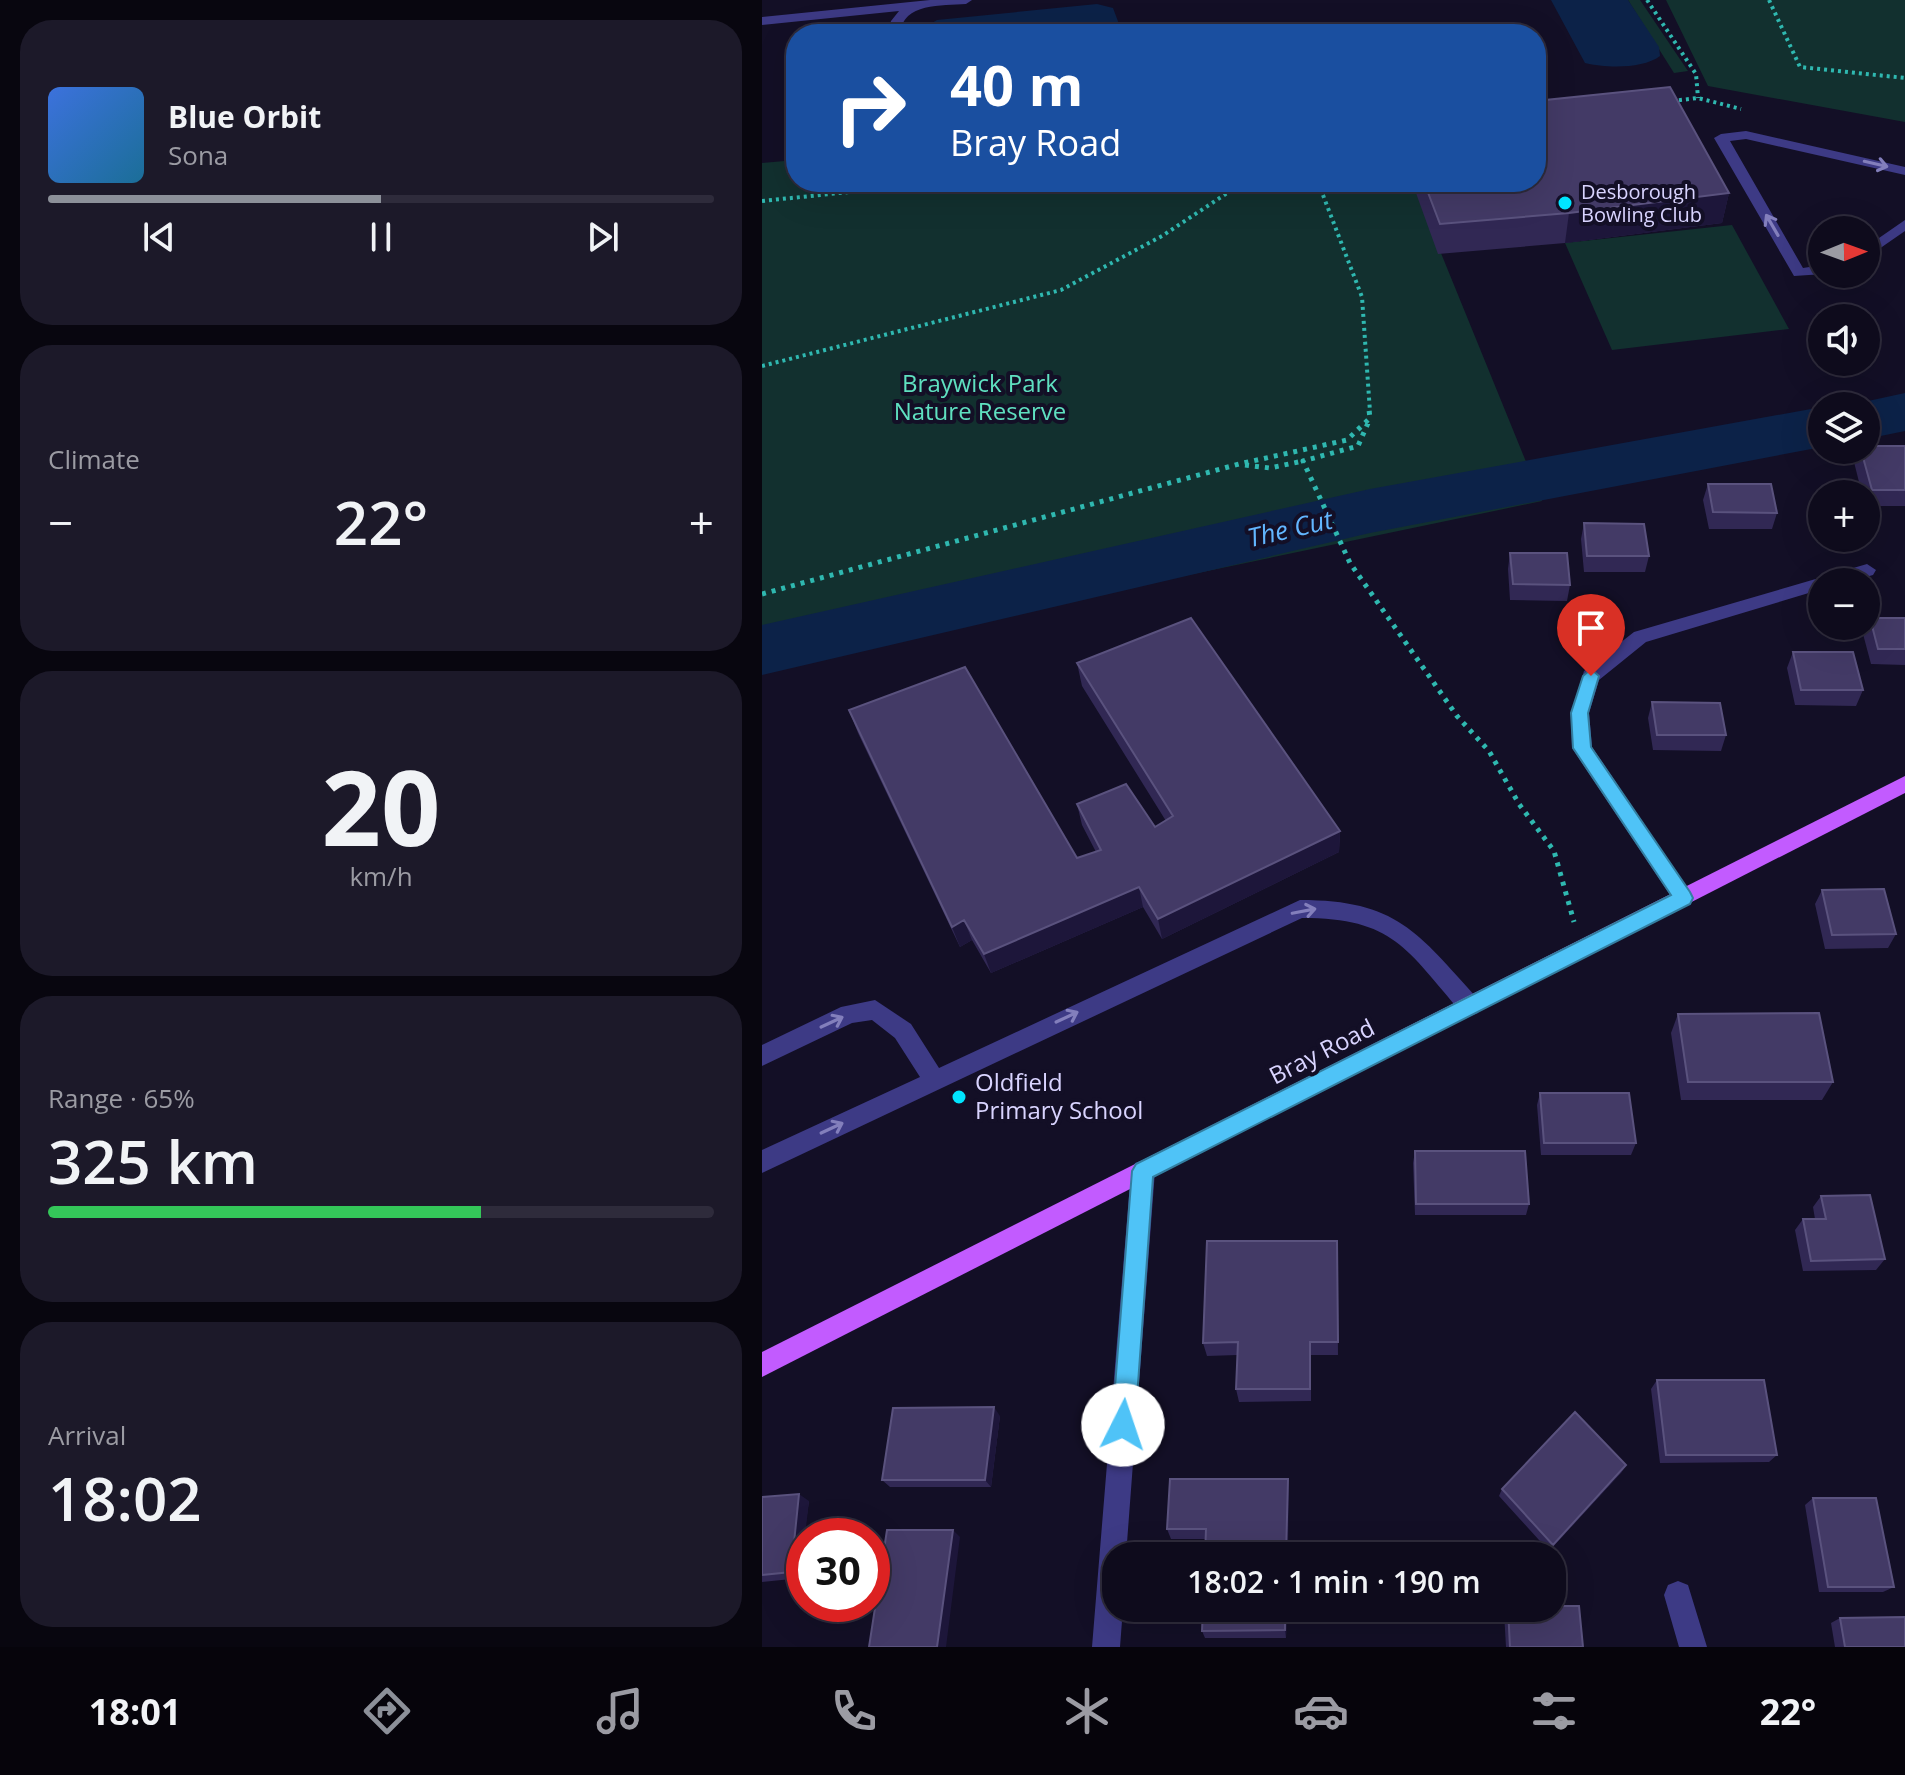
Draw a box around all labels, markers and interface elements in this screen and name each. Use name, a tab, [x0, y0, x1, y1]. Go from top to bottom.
text: 40 m	[950, 46, 1084, 122]
icon: right	[818, 56, 922, 160]
text: Blue Orbit	[168, 96, 321, 137]
text: Bray Road	[950, 118, 1121, 167]
text: Sona	[168, 137, 228, 173]
one-way arrow	[1863, 157, 1888, 172]
place label: Desborough Bowling Club	[1581, 178, 1702, 228]
marker: Desborough Bowling Club	[1556, 194, 1574, 212]
one-way arrow	[1764, 214, 1780, 237]
icon: previous	[137, 215, 181, 259]
icon: pause	[359, 215, 403, 259]
icon: next	[581, 215, 625, 259]
north arrow	[1808, 216, 1880, 288]
map controls	[1808, 216, 1880, 640]
button: sound	[1808, 304, 1880, 376]
park label: Braywick Park Nature Reserve	[894, 366, 1066, 427]
button: layers	[1808, 392, 1880, 464]
text: Climate	[48, 441, 140, 477]
button: +	[1808, 480, 1880, 552]
text: 22°	[334, 481, 428, 563]
text: −	[48, 492, 73, 552]
text: +	[689, 492, 714, 552]
water label: The Cut	[1244, 500, 1337, 555]
button: −	[1808, 568, 1880, 640]
pin	[1557, 594, 1625, 676]
icon: arrive	[1569, 606, 1613, 650]
text: 20	[322, 735, 440, 876]
text: km/h	[349, 858, 413, 894]
one-way arrow	[1290, 902, 1316, 917]
one-way arrow	[1055, 1009, 1079, 1024]
street label: Bray Road	[1263, 1010, 1380, 1091]
one-way arrow	[820, 1014, 844, 1029]
place label: Oldfield Primary School	[975, 1065, 1143, 1126]
text: Range · 65%	[48, 1080, 195, 1116]
marker: Oldfield Primary School	[950, 1088, 968, 1106]
text: 325 km	[48, 1120, 258, 1202]
one-way arrow	[820, 1120, 844, 1135]
position arrow	[1081, 1383, 1165, 1467]
text: Arrival	[48, 1417, 126, 1453]
text: 18:02	[48, 1457, 202, 1539]
speed limit sign: 30	[786, 1518, 890, 1622]
text: 18:02 · 1 min · 190 m	[1187, 1561, 1481, 1602]
icon: directions	[359, 1683, 415, 1739]
icon: music	[592, 1683, 648, 1739]
icon: phone	[826, 1683, 882, 1739]
icon: climate	[1059, 1683, 1115, 1739]
icon: car	[1293, 1683, 1349, 1739]
icon: filters	[1526, 1683, 1582, 1739]
text: 18:01	[89, 1687, 181, 1736]
text: 22°	[1760, 1687, 1816, 1736]

